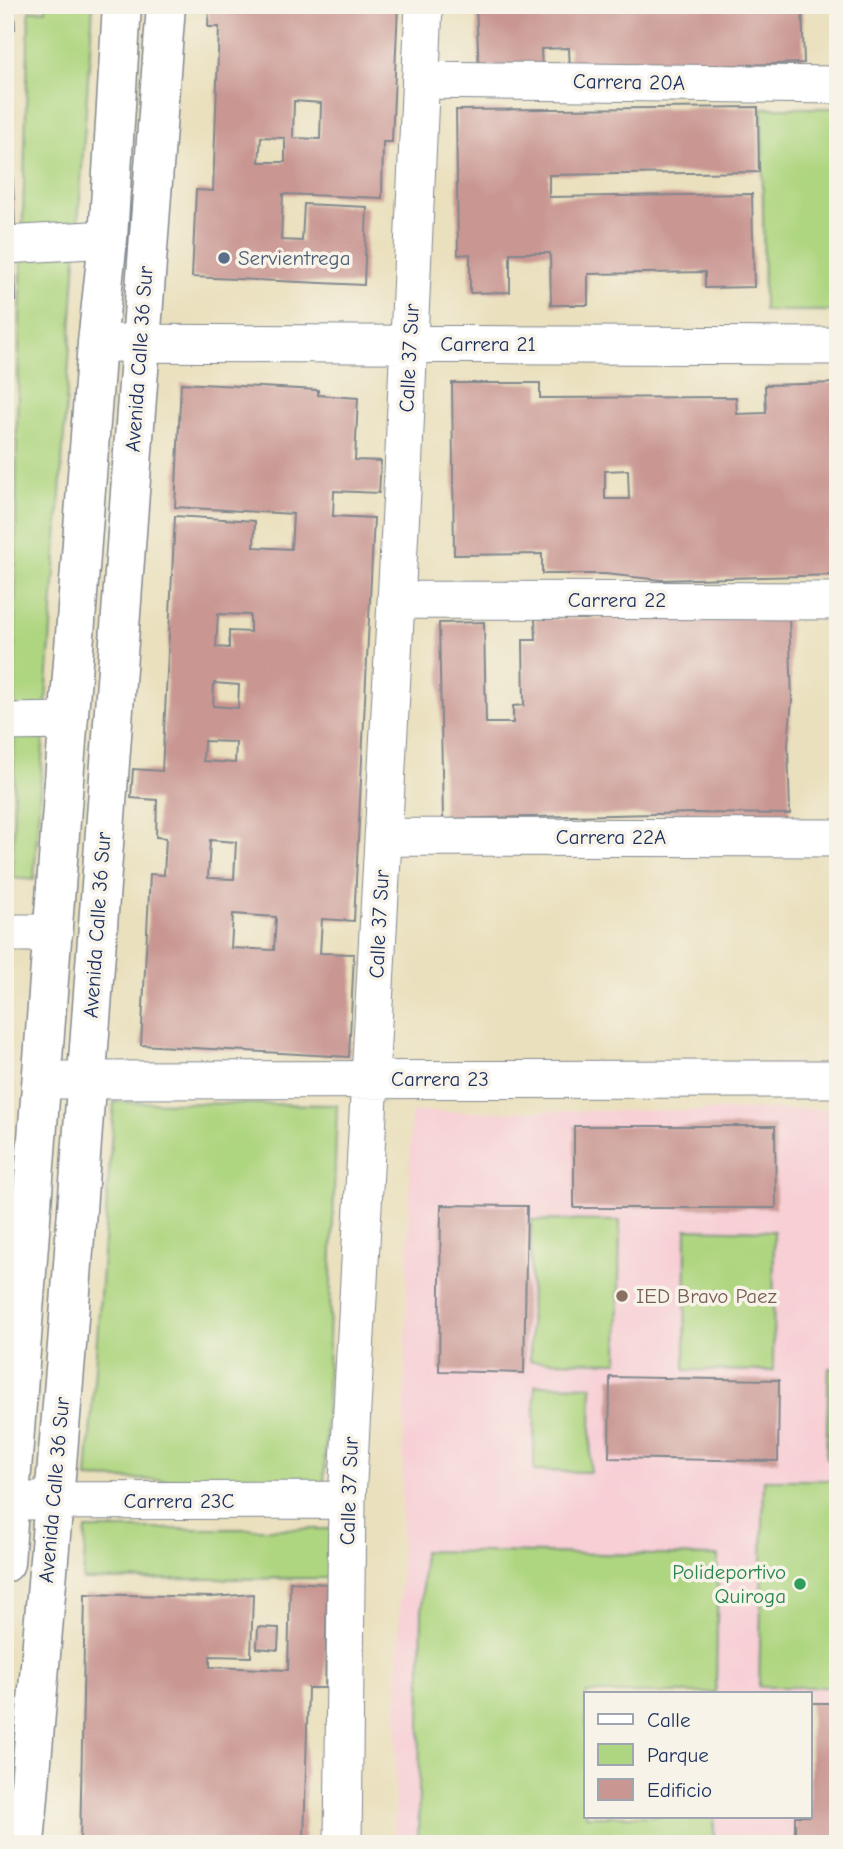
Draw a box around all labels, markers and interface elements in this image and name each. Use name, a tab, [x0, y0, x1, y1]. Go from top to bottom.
street label: Carrera 20A	[573, 69, 685, 95]
place label: Servientrega	[238, 246, 351, 270]
marker: Servientrega	[216, 250, 232, 266]
street label: Avenida Calle 36 Sur	[121, 264, 158, 453]
street label: Calle 37 Sur	[394, 302, 424, 413]
street label: Carrera 21	[440, 332, 536, 356]
street label: Carrera 22	[568, 588, 666, 612]
street label: Carrera 22A	[556, 825, 666, 849]
street label: Avenida Calle 36 Sur	[79, 830, 116, 1019]
street label: Calle 37 Sur	[364, 868, 394, 979]
street label: Carrera 23	[391, 1067, 489, 1091]
place label: IED Bravo Paez	[636, 1284, 777, 1308]
marker: IED Bravo Paez	[614, 1288, 630, 1304]
street label: Avenida Calle 36 Sur	[34, 1395, 74, 1584]
street label: Calle 37 Sur	[335, 1436, 363, 1546]
street label: Carrera 23C	[124, 1489, 235, 1513]
place label: Polideportivo Quiroga	[672, 1560, 786, 1608]
marker: Polideportivo Quiroga	[792, 1576, 808, 1592]
legend	[584, 1692, 812, 1818]
text: Calle	[647, 1708, 690, 1732]
text: Parque	[647, 1743, 709, 1767]
text: Edificio	[647, 1778, 712, 1802]

